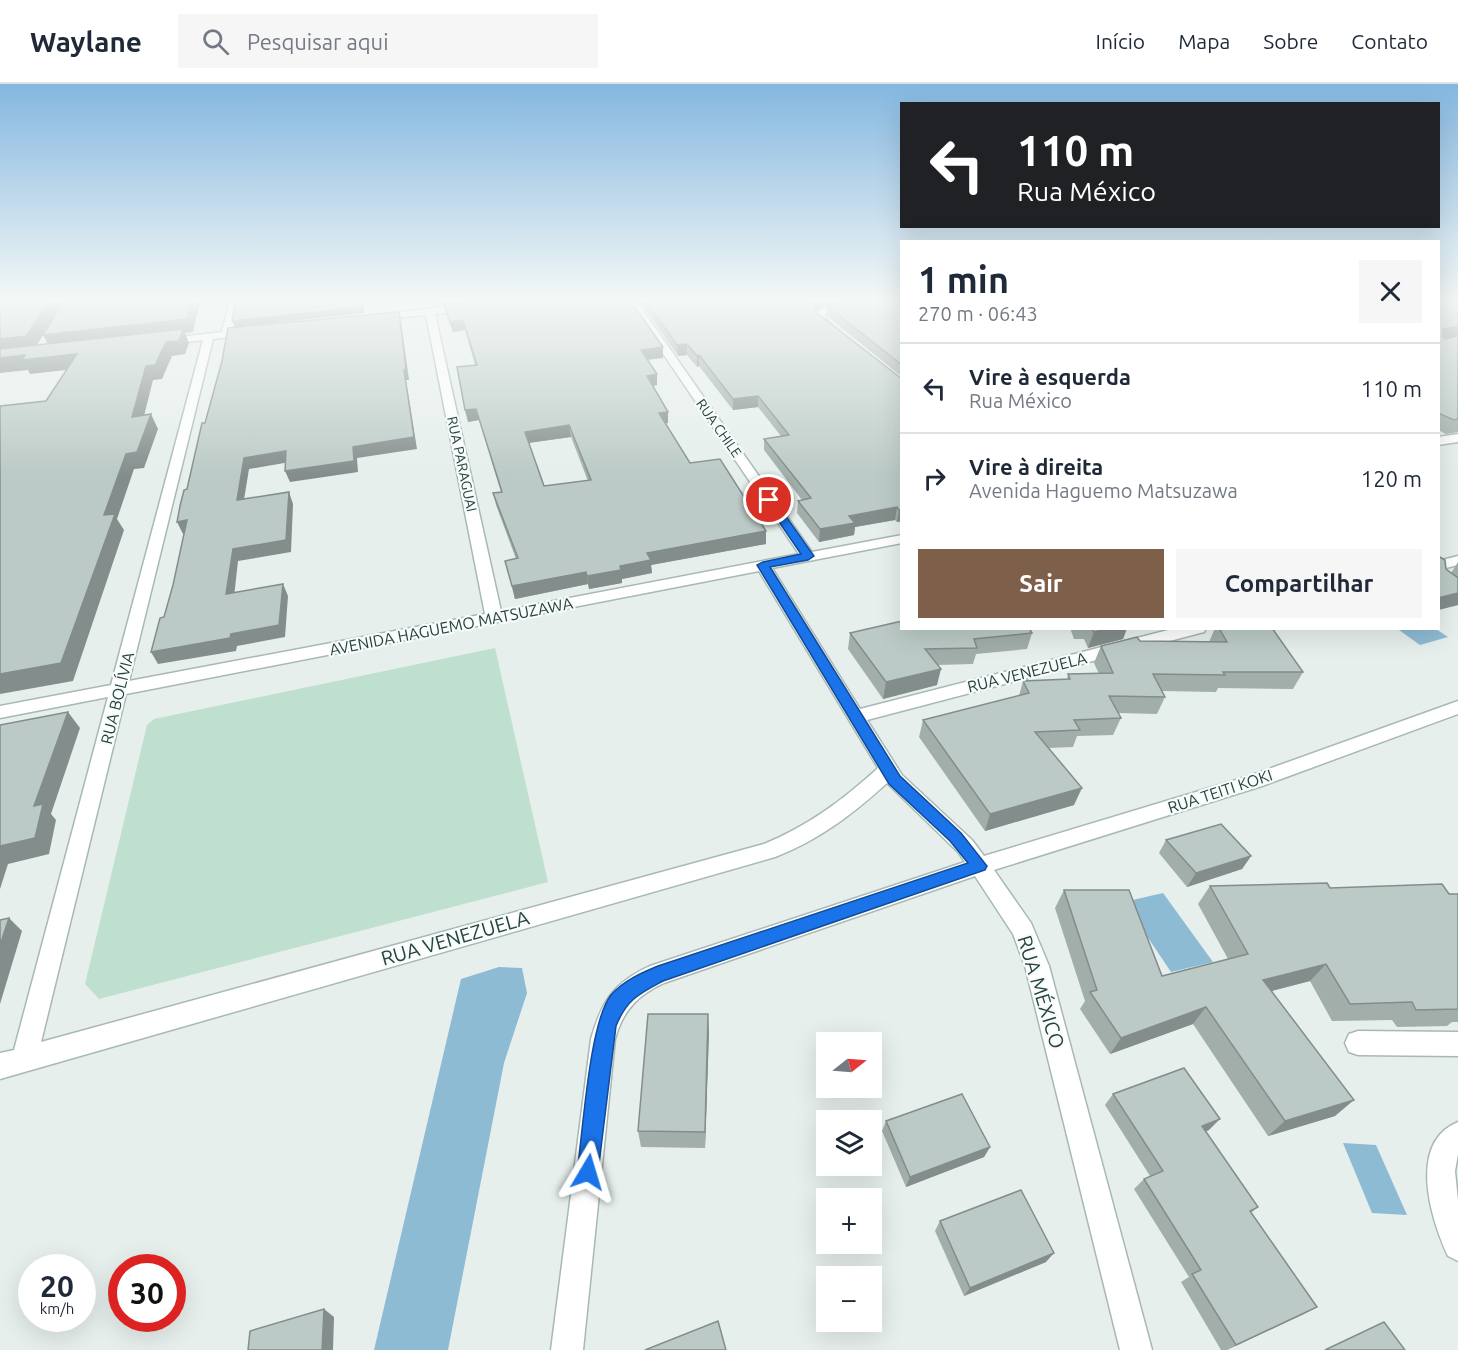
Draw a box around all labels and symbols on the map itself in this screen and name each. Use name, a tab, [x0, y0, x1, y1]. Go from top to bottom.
street label: RUA CHILE	[693, 396, 745, 460]
street label: RUA PARAGUAI	[444, 415, 480, 513]
pin	[743, 474, 794, 525]
street label: AVENIDA HAGUEMO MATSUZAWA	[328, 593, 575, 658]
street label: RUA VENEZUELA	[965, 648, 1089, 696]
street label: RUA BOLÍVIA	[95, 649, 137, 746]
street label: RUA TEITI KOKI	[1165, 766, 1275, 816]
street label: RUA VENEZUELA	[378, 905, 532, 970]
street label: RUA MÉXICO	[1013, 932, 1070, 1051]
north arrow	[816, 1032, 882, 1098]
position arrow	[556, 1140, 620, 1204]
speed limit sign: 30	[108, 1254, 186, 1332]

